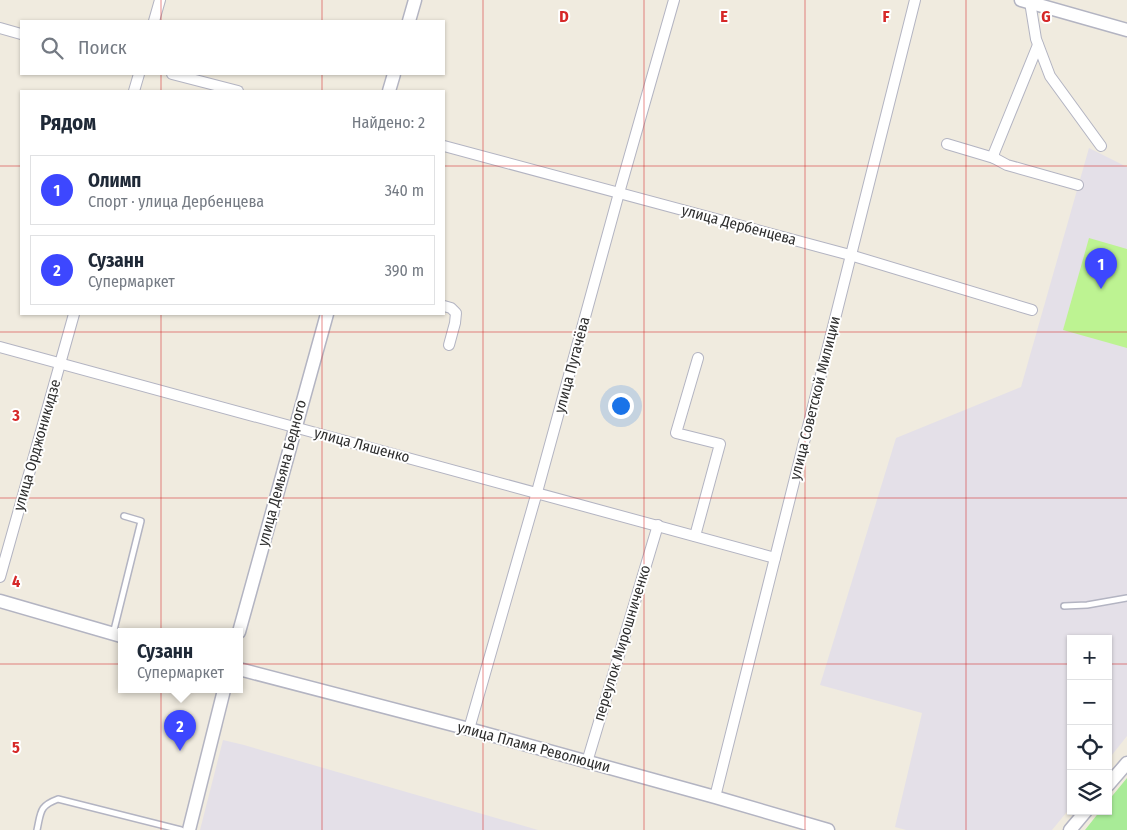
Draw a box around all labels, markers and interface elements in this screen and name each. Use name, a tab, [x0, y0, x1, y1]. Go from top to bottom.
text: D	[559, 7, 569, 26]
text: E	[720, 7, 728, 26]
text: F	[882, 7, 890, 26]
text: G	[1041, 7, 1051, 26]
search box	[20, 20, 445, 75]
icon: search	[38, 34, 66, 62]
text: Поиск	[78, 36, 127, 59]
text: Рядом	[40, 110, 96, 136]
text: Найдено: 2	[352, 113, 425, 132]
text: Олимп	[88, 169, 141, 192]
text: 1	[54, 181, 60, 200]
text: 340 m	[385, 181, 424, 200]
text: Спорт · улица Дербенцева	[88, 192, 264, 211]
street label: улица Дербенцева	[680, 201, 798, 249]
pin: 1	[1085, 248, 1117, 289]
text: Сузанн	[88, 249, 144, 272]
text: 2	[53, 261, 61, 280]
text: 390 m	[385, 261, 424, 280]
text: Супермаркет	[88, 272, 175, 291]
street label: улица Советской Милиции	[786, 314, 844, 482]
street label: улица Пугачёва	[550, 315, 594, 415]
street label: улица Орджоникидзе	[10, 377, 64, 513]
your location	[608, 393, 634, 419]
street label: улица Демьяна Бедного	[254, 398, 310, 548]
text: 3	[11, 406, 20, 425]
street label: улица Ляшенко	[312, 424, 412, 466]
street label: переулок Мирошниченко	[590, 563, 654, 723]
text: 4	[12, 572, 20, 591]
popup	[118, 628, 243, 693]
map controls	[1067, 635, 1112, 815]
button: +	[1067, 635, 1112, 680]
text: Сузанн	[137, 640, 193, 663]
text: Супермаркет	[137, 663, 224, 682]
button: −	[1067, 680, 1112, 725]
pin: 2	[164, 710, 196, 751]
street label: улица Пламя Революции	[455, 718, 613, 776]
button: locate	[1067, 725, 1112, 770]
text: 5	[12, 738, 20, 757]
button: layers	[1067, 770, 1112, 815]

